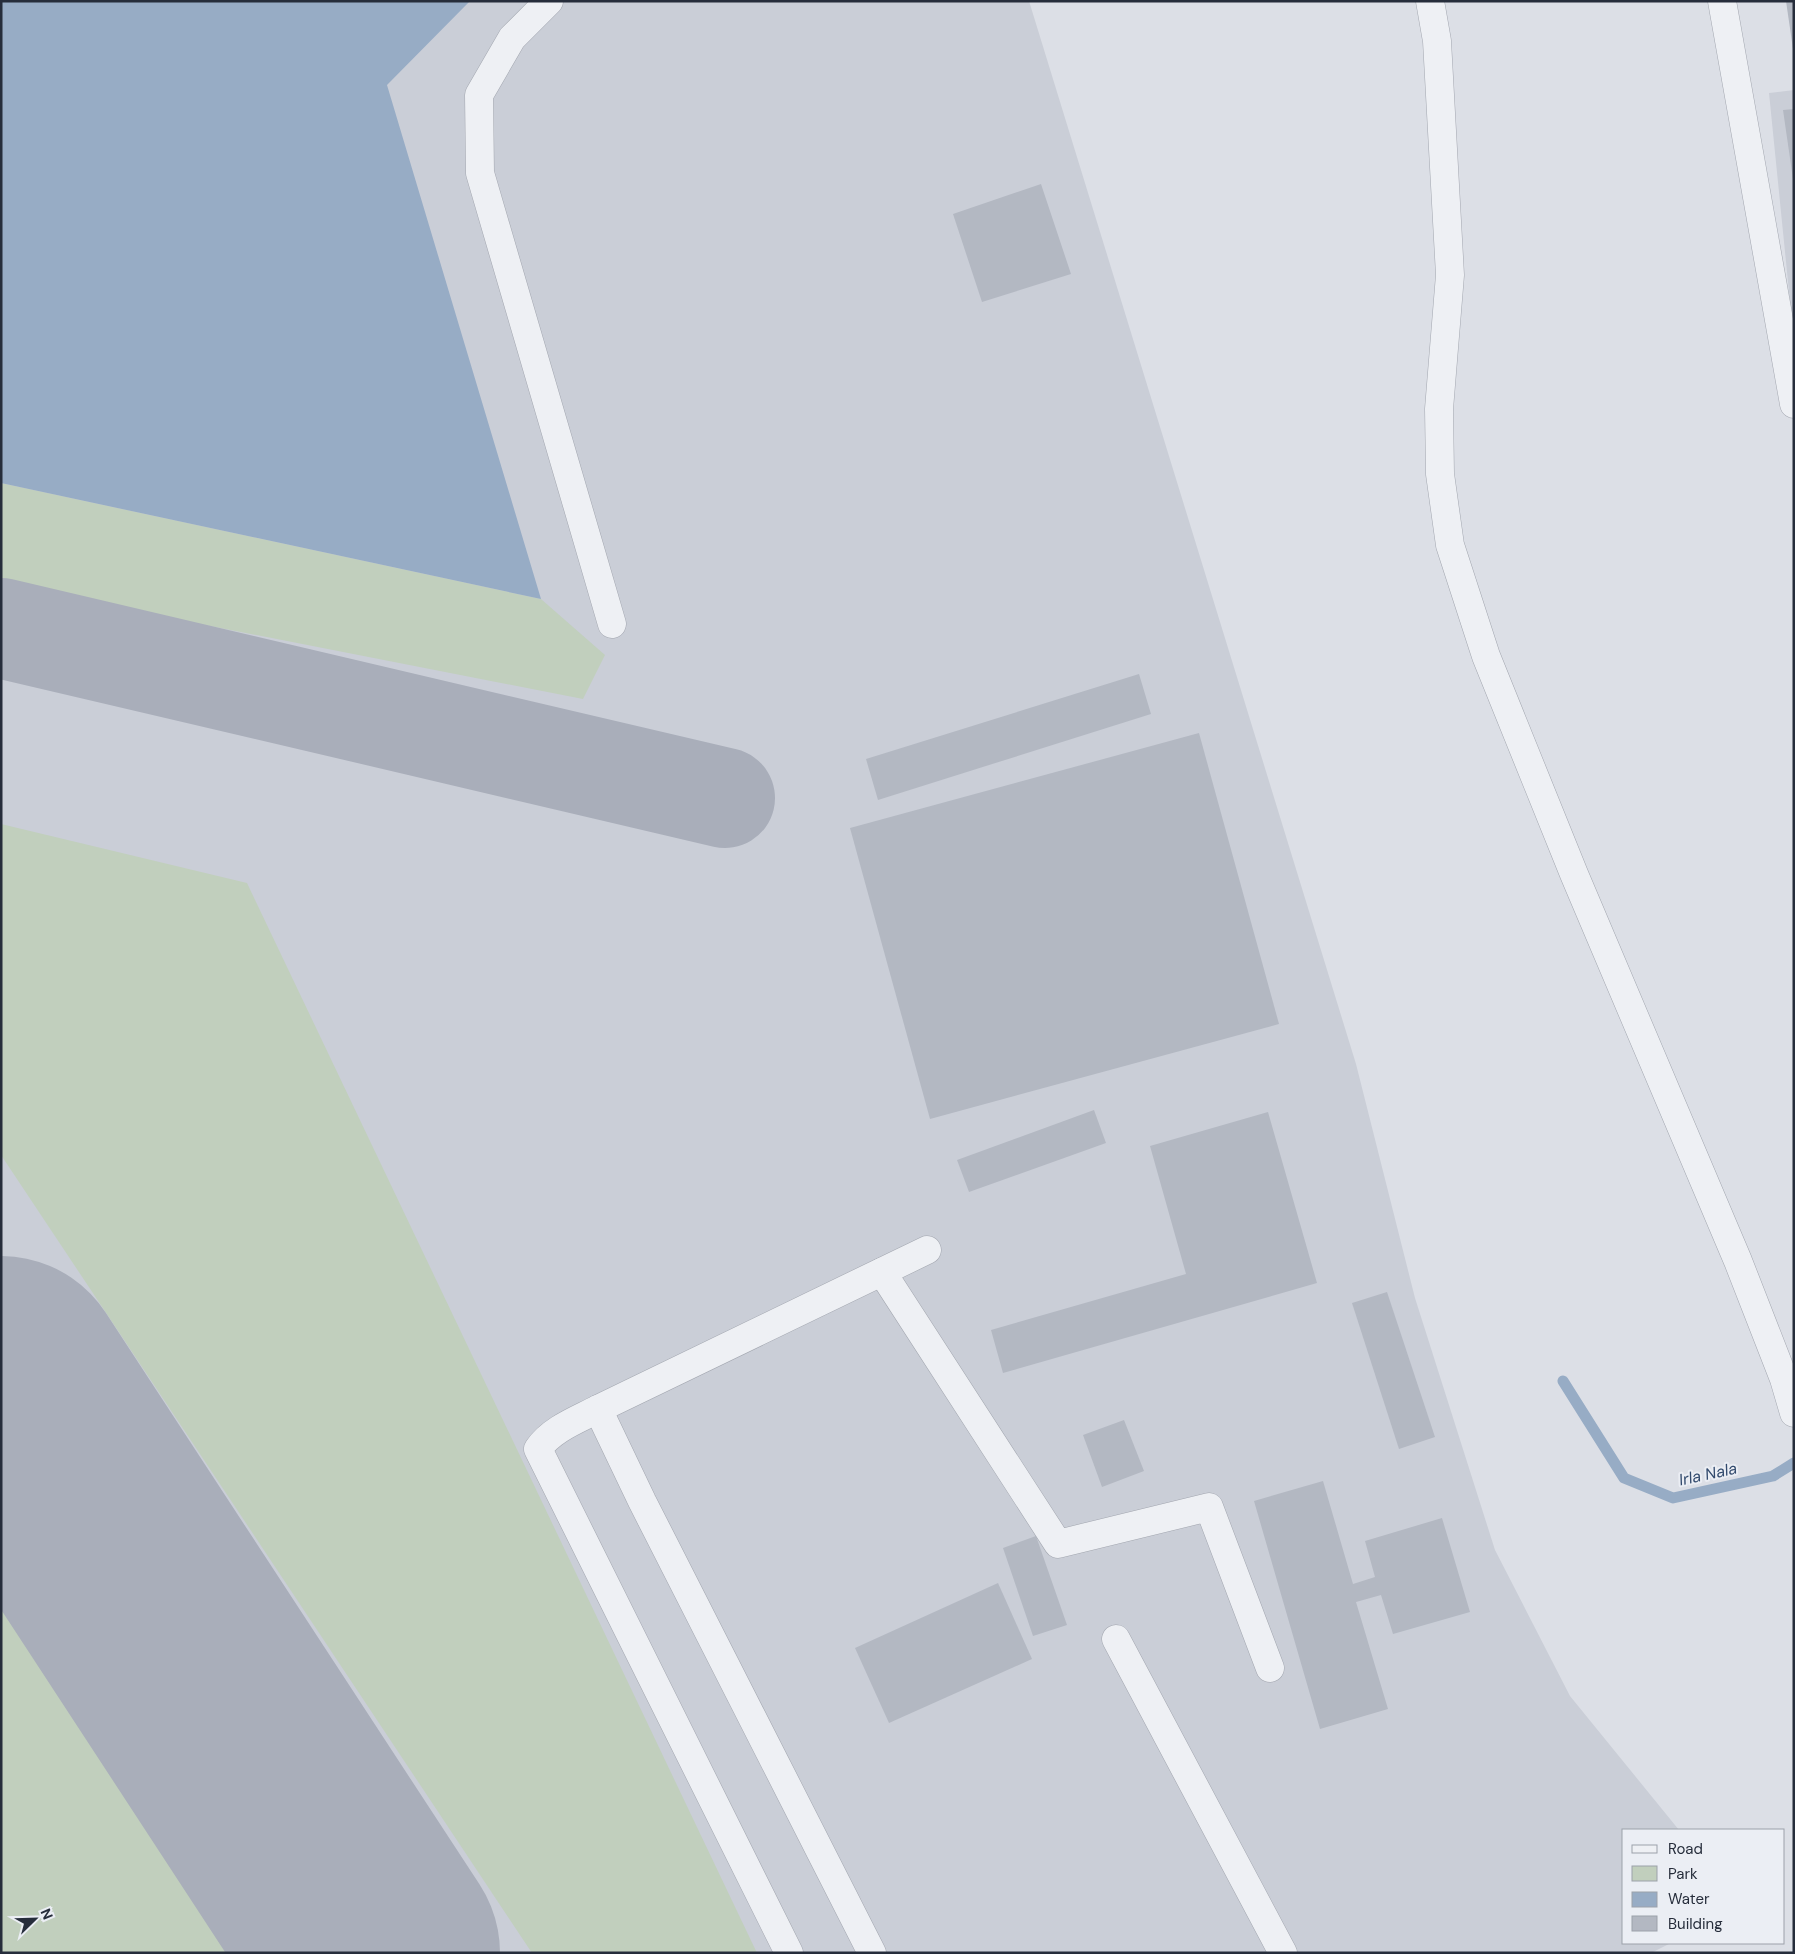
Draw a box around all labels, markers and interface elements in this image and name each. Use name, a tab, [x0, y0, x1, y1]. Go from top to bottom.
water label: Irla Nala	[1677, 1458, 1739, 1490]
legend	[1622, 1829, 1785, 1944]
text: Road	[1668, 1839, 1703, 1859]
text: Park	[1668, 1864, 1698, 1884]
text: Water	[1668, 1889, 1710, 1909]
north arrow	[10, 1894, 60, 1944]
text: N	[37, 1906, 57, 1922]
text: Building	[1668, 1914, 1723, 1934]

